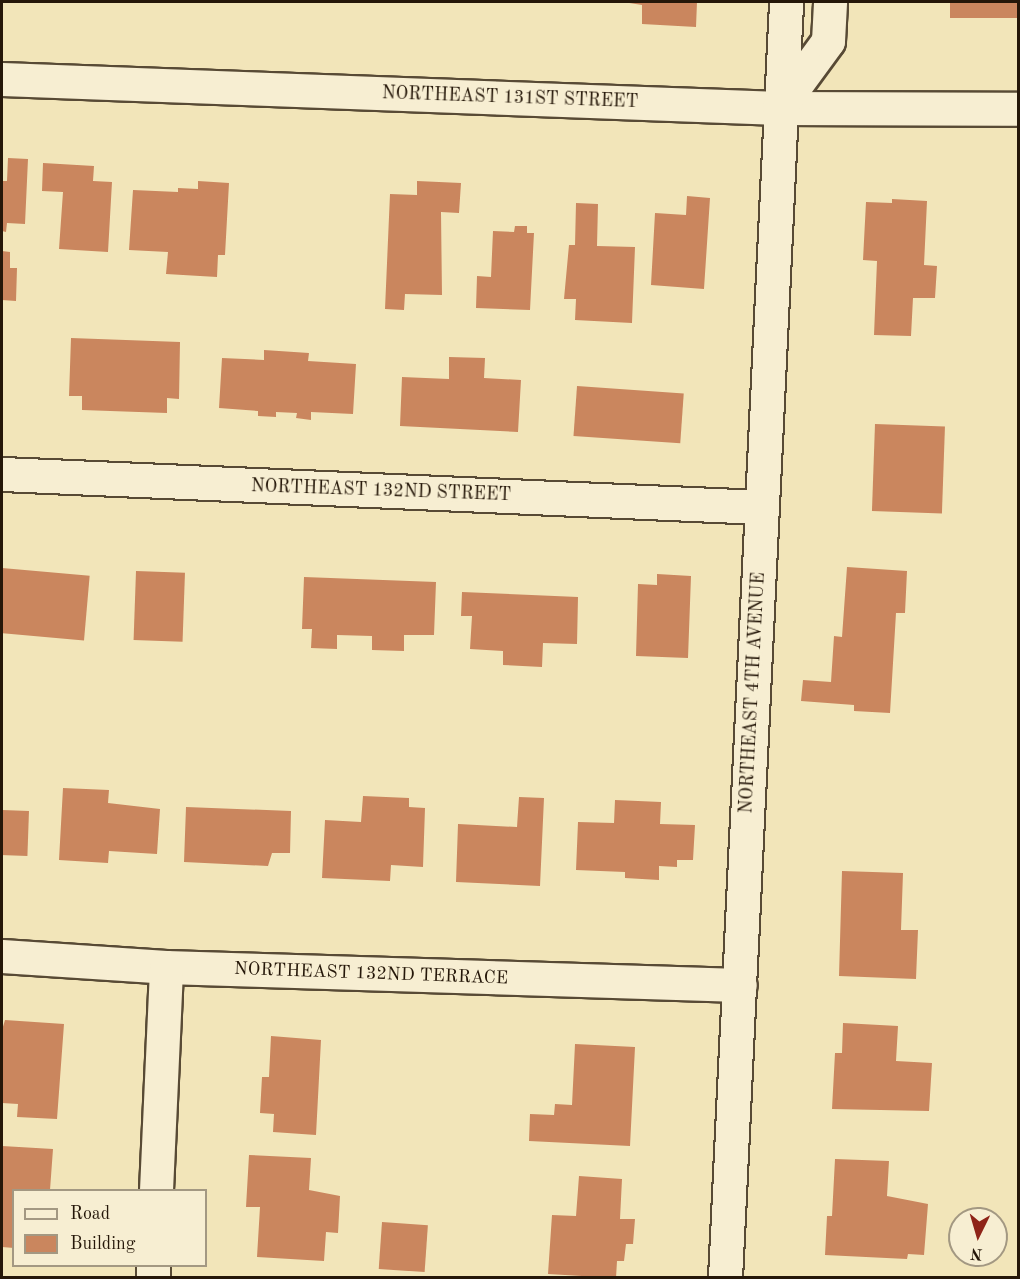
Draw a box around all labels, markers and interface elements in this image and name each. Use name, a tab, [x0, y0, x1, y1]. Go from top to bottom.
street label: NORTHEAST 131ST STREET	[381, 83, 639, 113]
street label: NORTHEAST 132ND STREET	[250, 476, 512, 506]
street label: NORTHEAST 4TH AVENUE	[736, 572, 770, 814]
street label: NORTHEAST 132ND TERRACE	[234, 958, 508, 990]
legend	[12, 1189, 207, 1267]
text: Road	[70, 1205, 110, 1223]
north arrow	[948, 1207, 1008, 1267]
text: Building	[70, 1235, 135, 1253]
text: N	[970, 1244, 983, 1261]

